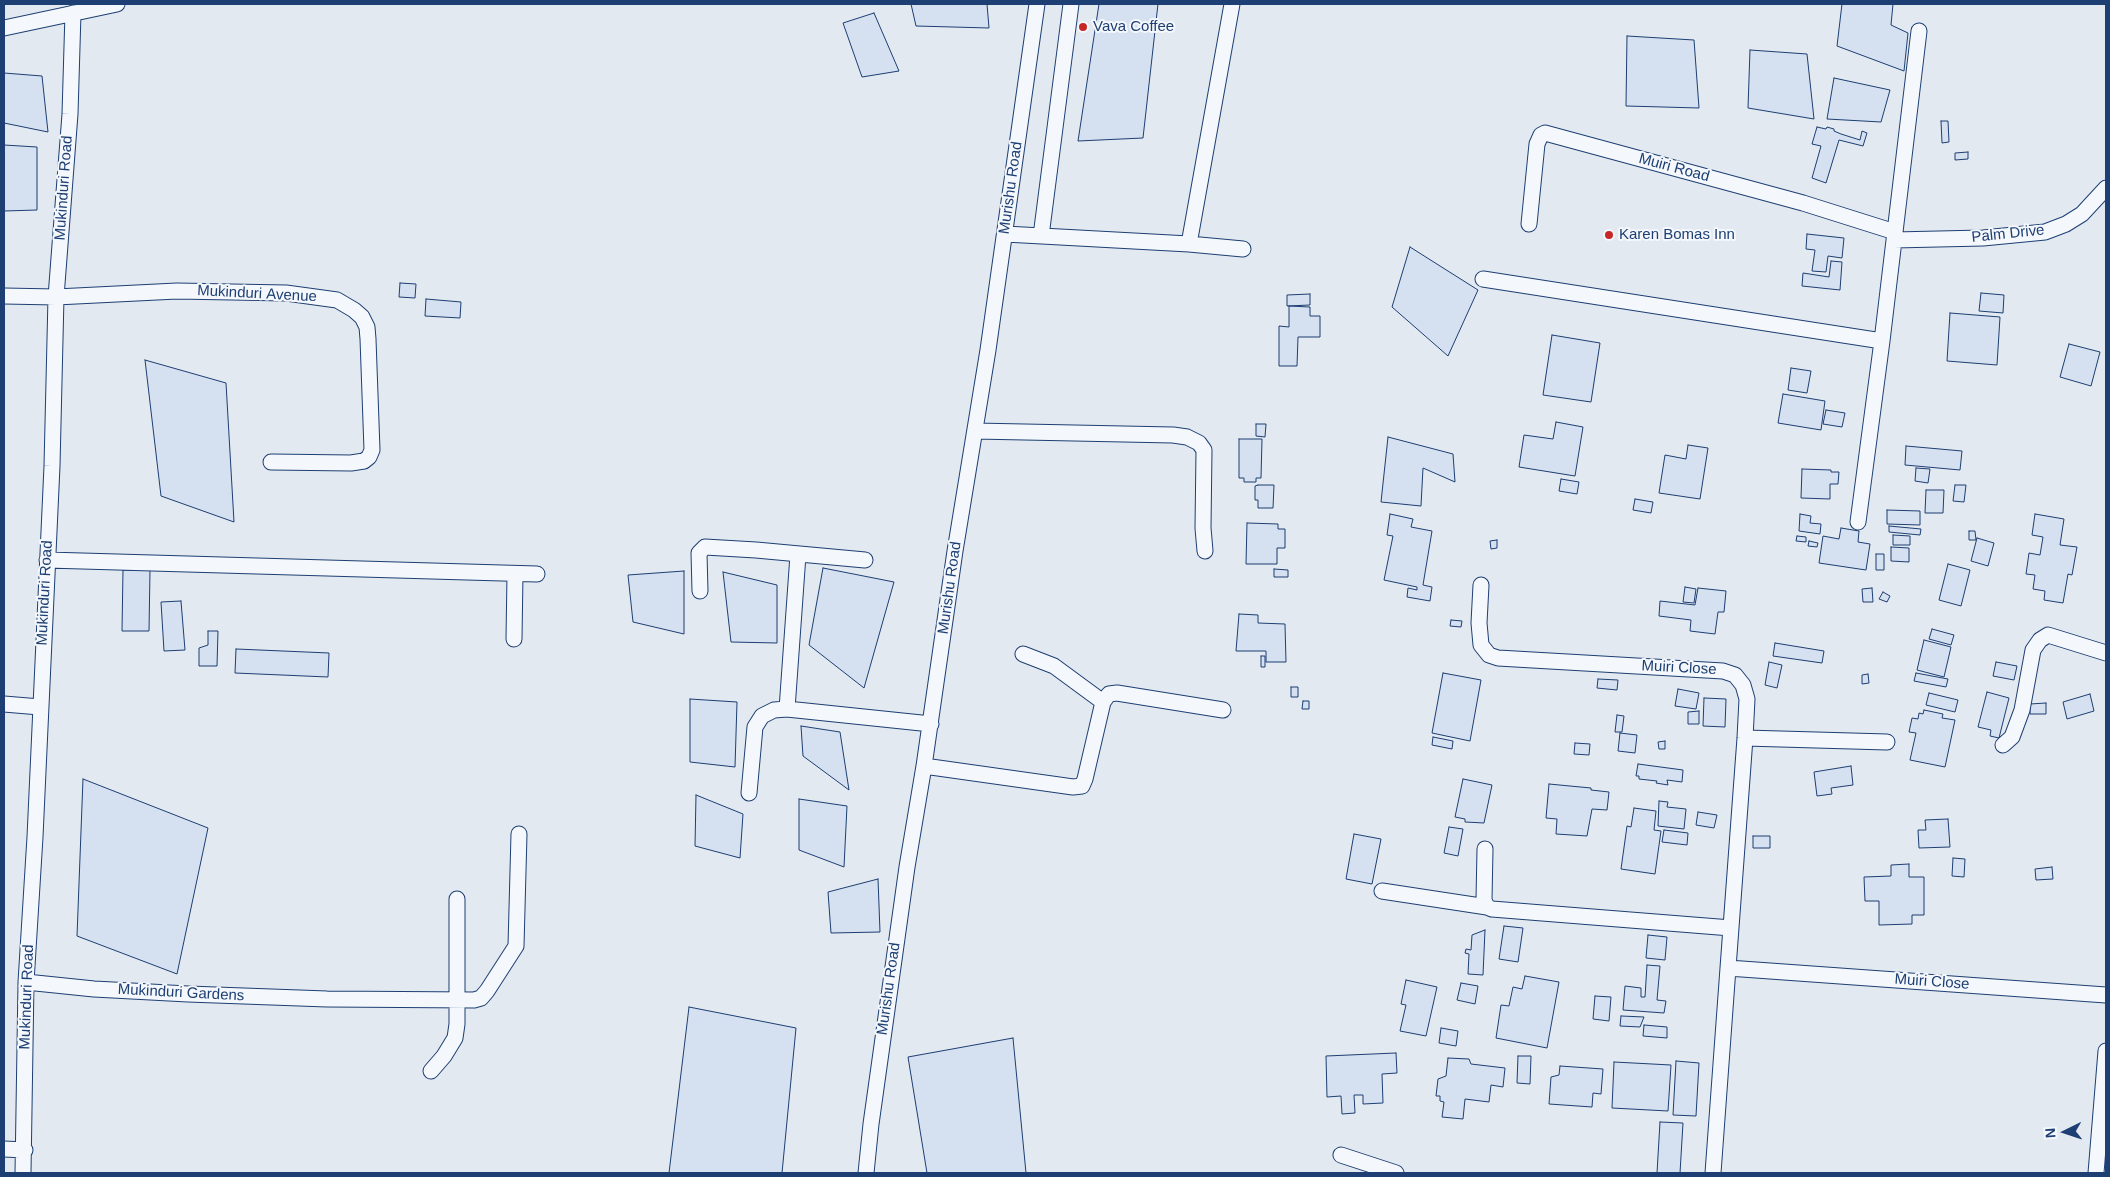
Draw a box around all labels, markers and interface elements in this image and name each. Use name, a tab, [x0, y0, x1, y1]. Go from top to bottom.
place label: Vava Coffee	[1093, 18, 1174, 36]
marker: Vava Coffee	[1077, 21, 1089, 33]
street label: Mukinduri Road	[51, 135, 77, 241]
street label: Murishu Road	[996, 141, 1026, 235]
street label: Muiri Road	[1637, 150, 1711, 186]
street label: Palm Drive	[1971, 221, 2045, 247]
place label: Karen Bomas Inn	[1619, 226, 1735, 244]
marker: Karen Bomas Inn	[1603, 229, 1615, 241]
street label: Mukinduri Avenue	[197, 282, 317, 306]
street label: Mukinduri Road	[33, 540, 57, 646]
street label: Murishu Road	[935, 541, 965, 635]
street label: Muiri Close	[1641, 657, 1717, 679]
street label: Murishu Road	[874, 942, 904, 1036]
street label: Mukinduri Road	[16, 944, 38, 1050]
street label: Muiri Close	[1894, 970, 1970, 994]
street label: Mukinduri Gardens	[117, 981, 245, 1005]
north arrow	[2040, 1107, 2090, 1157]
text: N	[2042, 1127, 2058, 1139]

